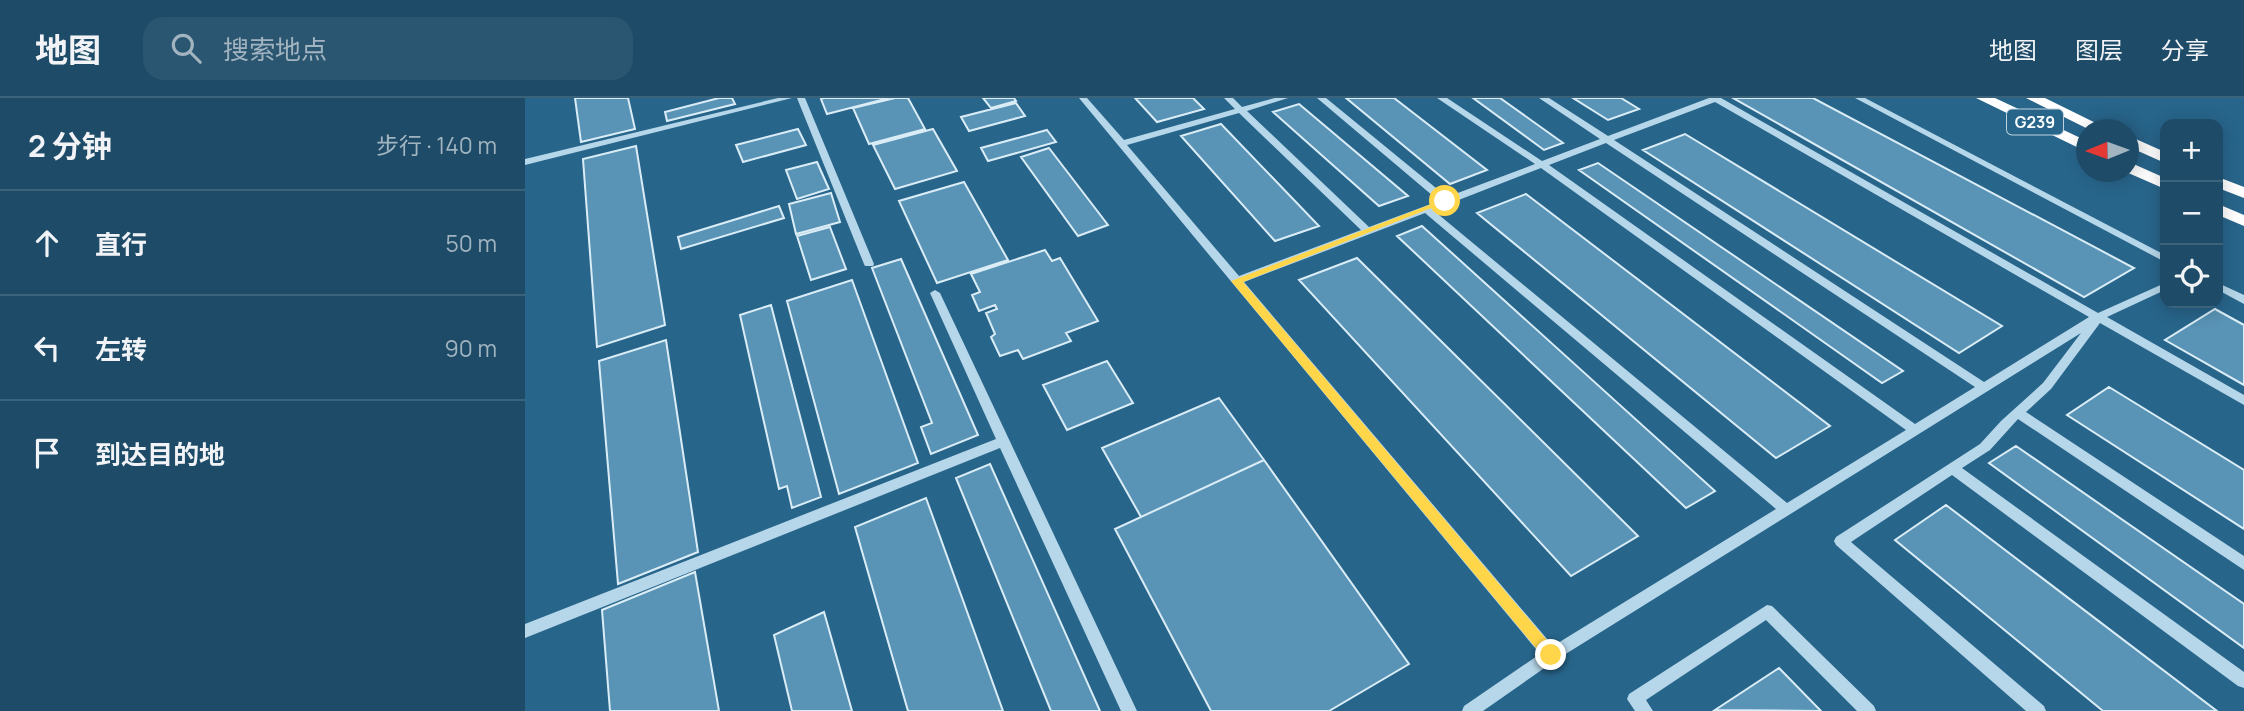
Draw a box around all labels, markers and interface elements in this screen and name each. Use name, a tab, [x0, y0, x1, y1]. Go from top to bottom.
search box	[143, 17, 633, 80]
text: 地图	[35, 27, 101, 72]
icon: search	[167, 29, 205, 67]
text: 搜索地点	[223, 31, 327, 67]
text: 地图	[1989, 33, 2037, 66]
text: 图层	[2075, 33, 2123, 66]
text: 分享	[2161, 33, 2209, 66]
road number: G239	[2007, 110, 2063, 134]
north arrow	[2076, 119, 2139, 182]
map controls	[2160, 119, 2223, 308]
button: +	[2160, 119, 2223, 182]
text: 2 分钟	[28, 125, 112, 166]
text: 步行 · 140 m	[376, 129, 497, 161]
button: −	[2160, 182, 2223, 245]
route start	[1429, 185, 1460, 216]
icon: ahead	[28, 224, 66, 262]
text: 直行	[95, 226, 147, 262]
text: 50 m	[446, 227, 497, 259]
button: locate	[2160, 245, 2223, 308]
icon: left	[28, 329, 66, 367]
text: 左转	[95, 331, 147, 367]
text: 90 m	[445, 332, 497, 364]
icon: arrive	[28, 434, 66, 472]
text: 到达目的地	[95, 436, 225, 472]
route end	[1535, 639, 1566, 670]

